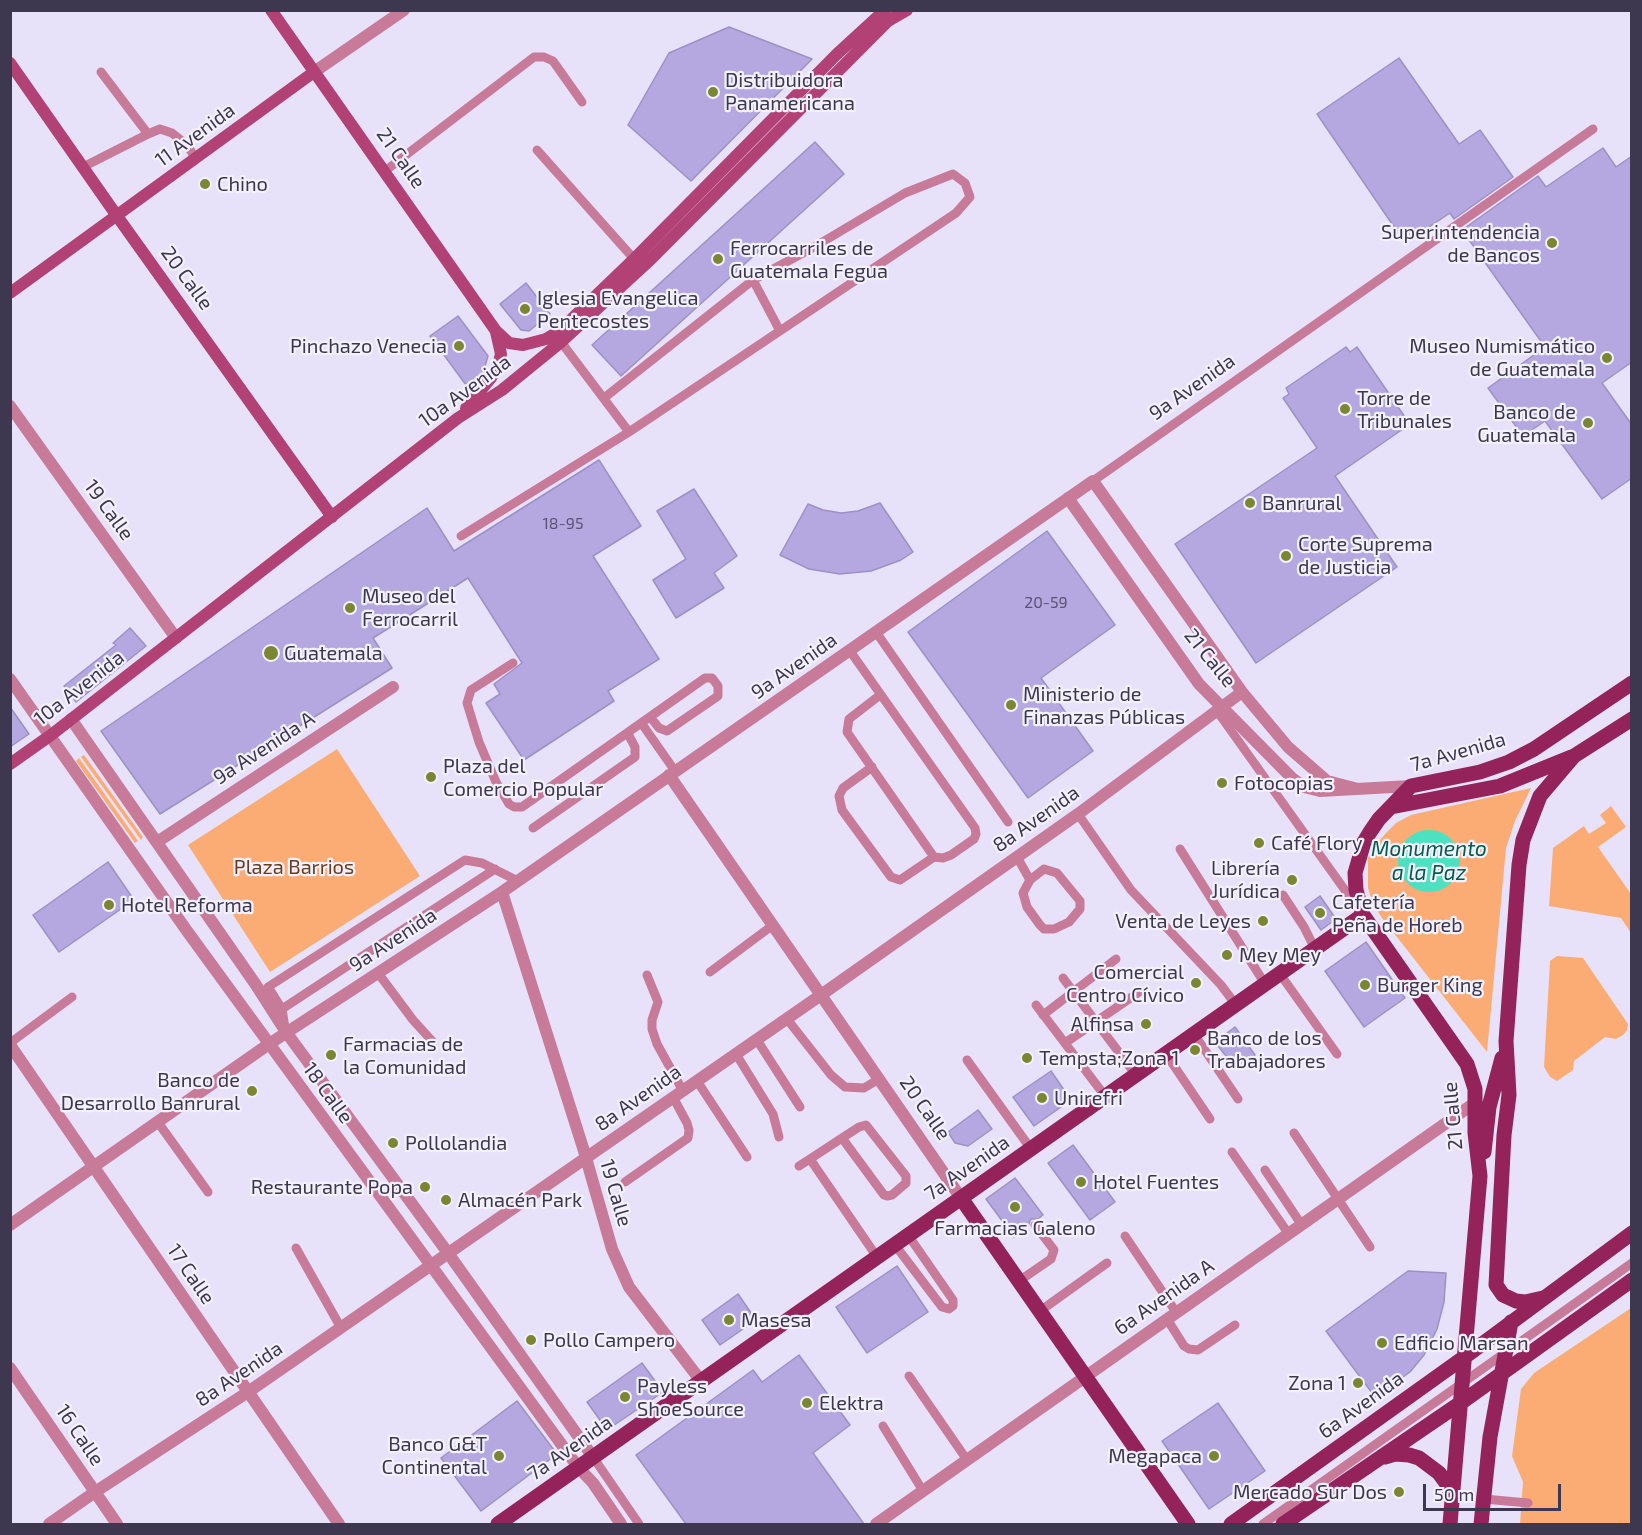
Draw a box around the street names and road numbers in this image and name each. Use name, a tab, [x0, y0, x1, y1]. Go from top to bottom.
street label: 11 Avenida	[150, 98, 240, 172]
street label: 21 Calle	[371, 123, 431, 193]
street label: 20 Calle	[156, 242, 218, 314]
street label: 9a Avenida	[1145, 349, 1239, 425]
street label: 10a Avenida	[414, 350, 516, 432]
street label: 19 Calle	[79, 475, 139, 545]
street label: 21 Calle	[1179, 624, 1241, 692]
street label: 9a Avenida	[747, 628, 841, 704]
street label: 10a Avenida	[29, 645, 129, 731]
street label: 9a Avenida A	[209, 706, 319, 790]
street label: 7a Avenida	[1408, 727, 1508, 777]
street label: 8a Avenida	[988, 781, 1084, 857]
street label: 9a Avenida	[345, 903, 441, 977]
street label: 18 Calle	[298, 1058, 358, 1128]
street label: 8a Avenida	[590, 1060, 686, 1136]
street label: 20 Calle	[894, 1071, 956, 1145]
street label: 21 Calle	[1438, 1081, 1468, 1151]
street label: 7a Avenida	[920, 1130, 1014, 1206]
street label: 19 Calle	[595, 1157, 637, 1229]
street label: 17 Calle	[162, 1239, 220, 1309]
street label: 6a Avenida A	[1110, 1254, 1218, 1340]
street label: 8a Avenida	[191, 1336, 287, 1412]
street label: 6a Avenida	[1314, 1366, 1408, 1444]
street label: 16 Calle	[51, 1400, 109, 1470]
street label: 7a Avenida	[523, 1410, 617, 1486]

